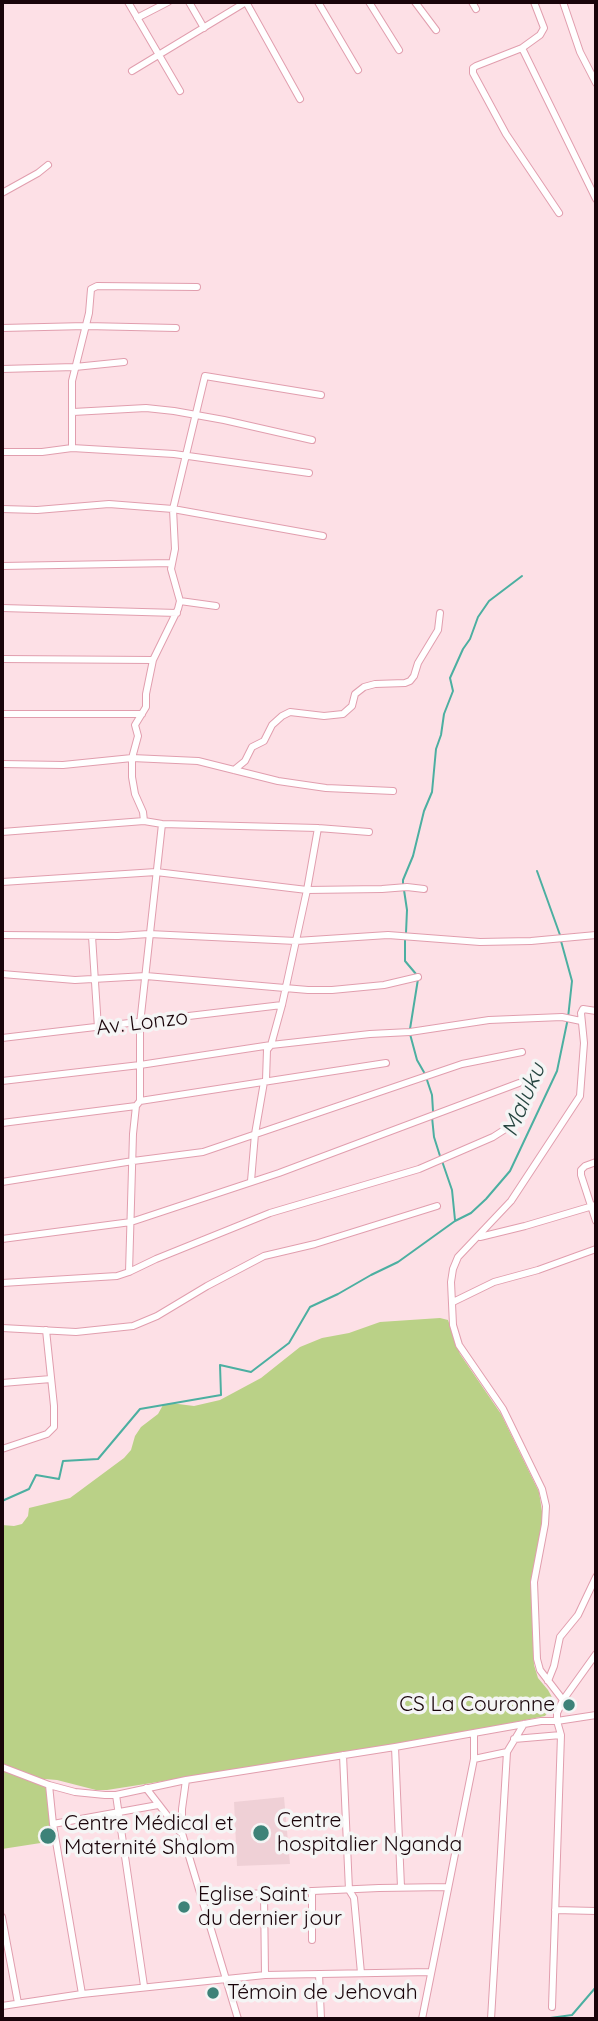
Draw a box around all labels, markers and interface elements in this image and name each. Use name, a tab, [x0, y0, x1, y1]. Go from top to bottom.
street label: Av. Lonzo	[95, 1005, 189, 1041]
water label: Maluku	[496, 1059, 552, 1141]
place label: CS La Couronne	[399, 1692, 555, 1718]
marker: CS La Couronne	[561, 1697, 577, 1713]
place label: Centre hospitalier Nganda	[277, 1808, 462, 1858]
place label: Centre Médical et Maternité Shalom	[64, 1811, 235, 1861]
marker: Centre hospitalier Nganda	[251, 1823, 271, 1843]
marker: Centre Médical et Maternité Shalom	[38, 1826, 58, 1846]
place label: Eglise Saint du dernier jour	[198, 1882, 342, 1932]
marker: Eglise Saint du dernier jour	[176, 1899, 192, 1915]
place label: Témoin de Jehovah	[227, 1980, 418, 2006]
marker: Témoin de Jehovah	[205, 1985, 221, 2001]

